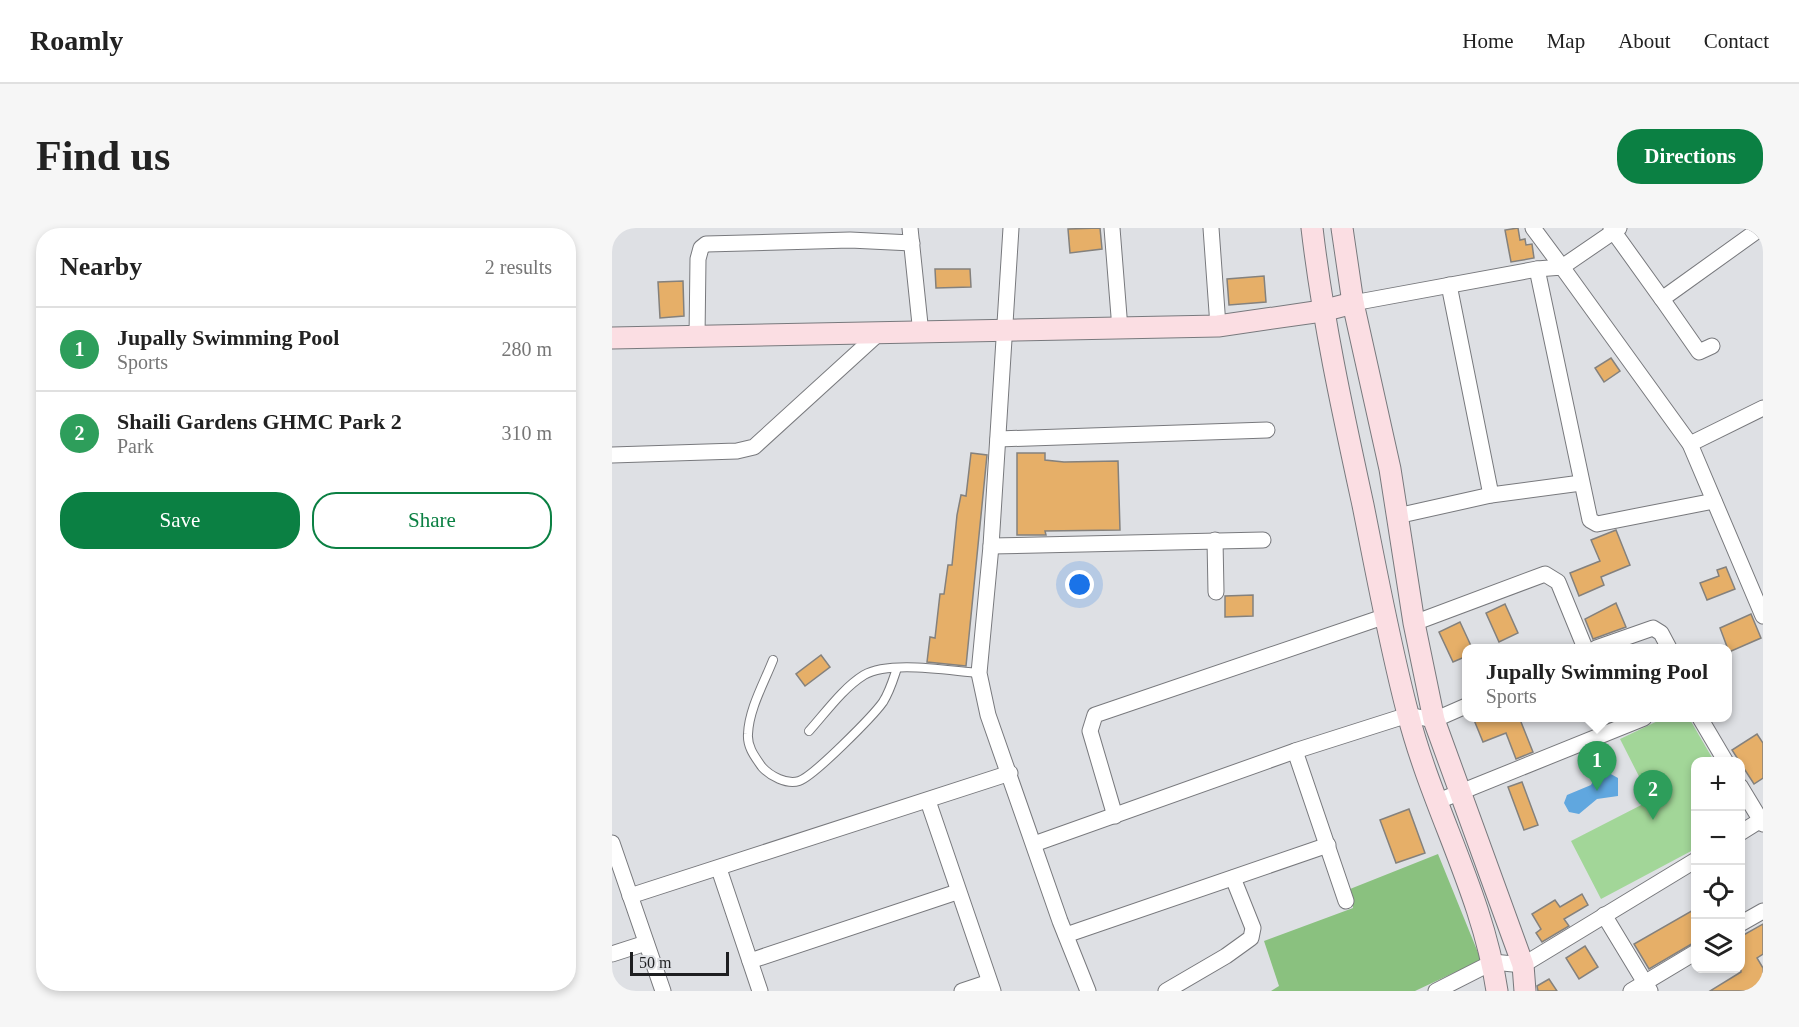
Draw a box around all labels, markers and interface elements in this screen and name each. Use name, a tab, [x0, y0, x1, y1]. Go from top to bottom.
text: Roamly	[30, 25, 123, 56]
text: Home	[1462, 29, 1514, 53]
text: Map	[1547, 29, 1585, 53]
text: About	[1618, 29, 1671, 53]
text: Contact	[1704, 29, 1769, 53]
button: Directions	[1617, 129, 1763, 184]
text: Find us	[36, 133, 170, 179]
text: Nearby	[60, 252, 142, 281]
text: 2 results	[485, 256, 552, 278]
text: Jupally Swimming Pool	[117, 325, 339, 350]
text: 1	[75, 338, 85, 360]
text: 280 m	[501, 338, 552, 360]
text: Sports	[117, 351, 168, 373]
text: Shaili Gardens GHMC Park 2	[117, 409, 402, 434]
text: 2	[75, 422, 85, 444]
text: 310 m	[501, 422, 552, 444]
text: Park	[117, 435, 154, 457]
button: Save	[60, 492, 300, 549]
button: Share	[312, 492, 552, 549]
your location	[1065, 570, 1094, 599]
popup	[1462, 644, 1732, 722]
text: Jupally Swimming Pool	[1486, 659, 1708, 684]
text: Sports	[1486, 685, 1537, 707]
pin: 1	[1578, 742, 1616, 791]
map controls	[1691, 757, 1745, 973]
button: +	[1691, 757, 1745, 811]
pin: 2	[1634, 770, 1672, 820]
button: −	[1691, 811, 1745, 865]
button: locate	[1691, 865, 1745, 919]
button: layers	[1691, 919, 1745, 973]
scale bar	[630, 949, 729, 976]
text: 50 m	[639, 954, 671, 971]

